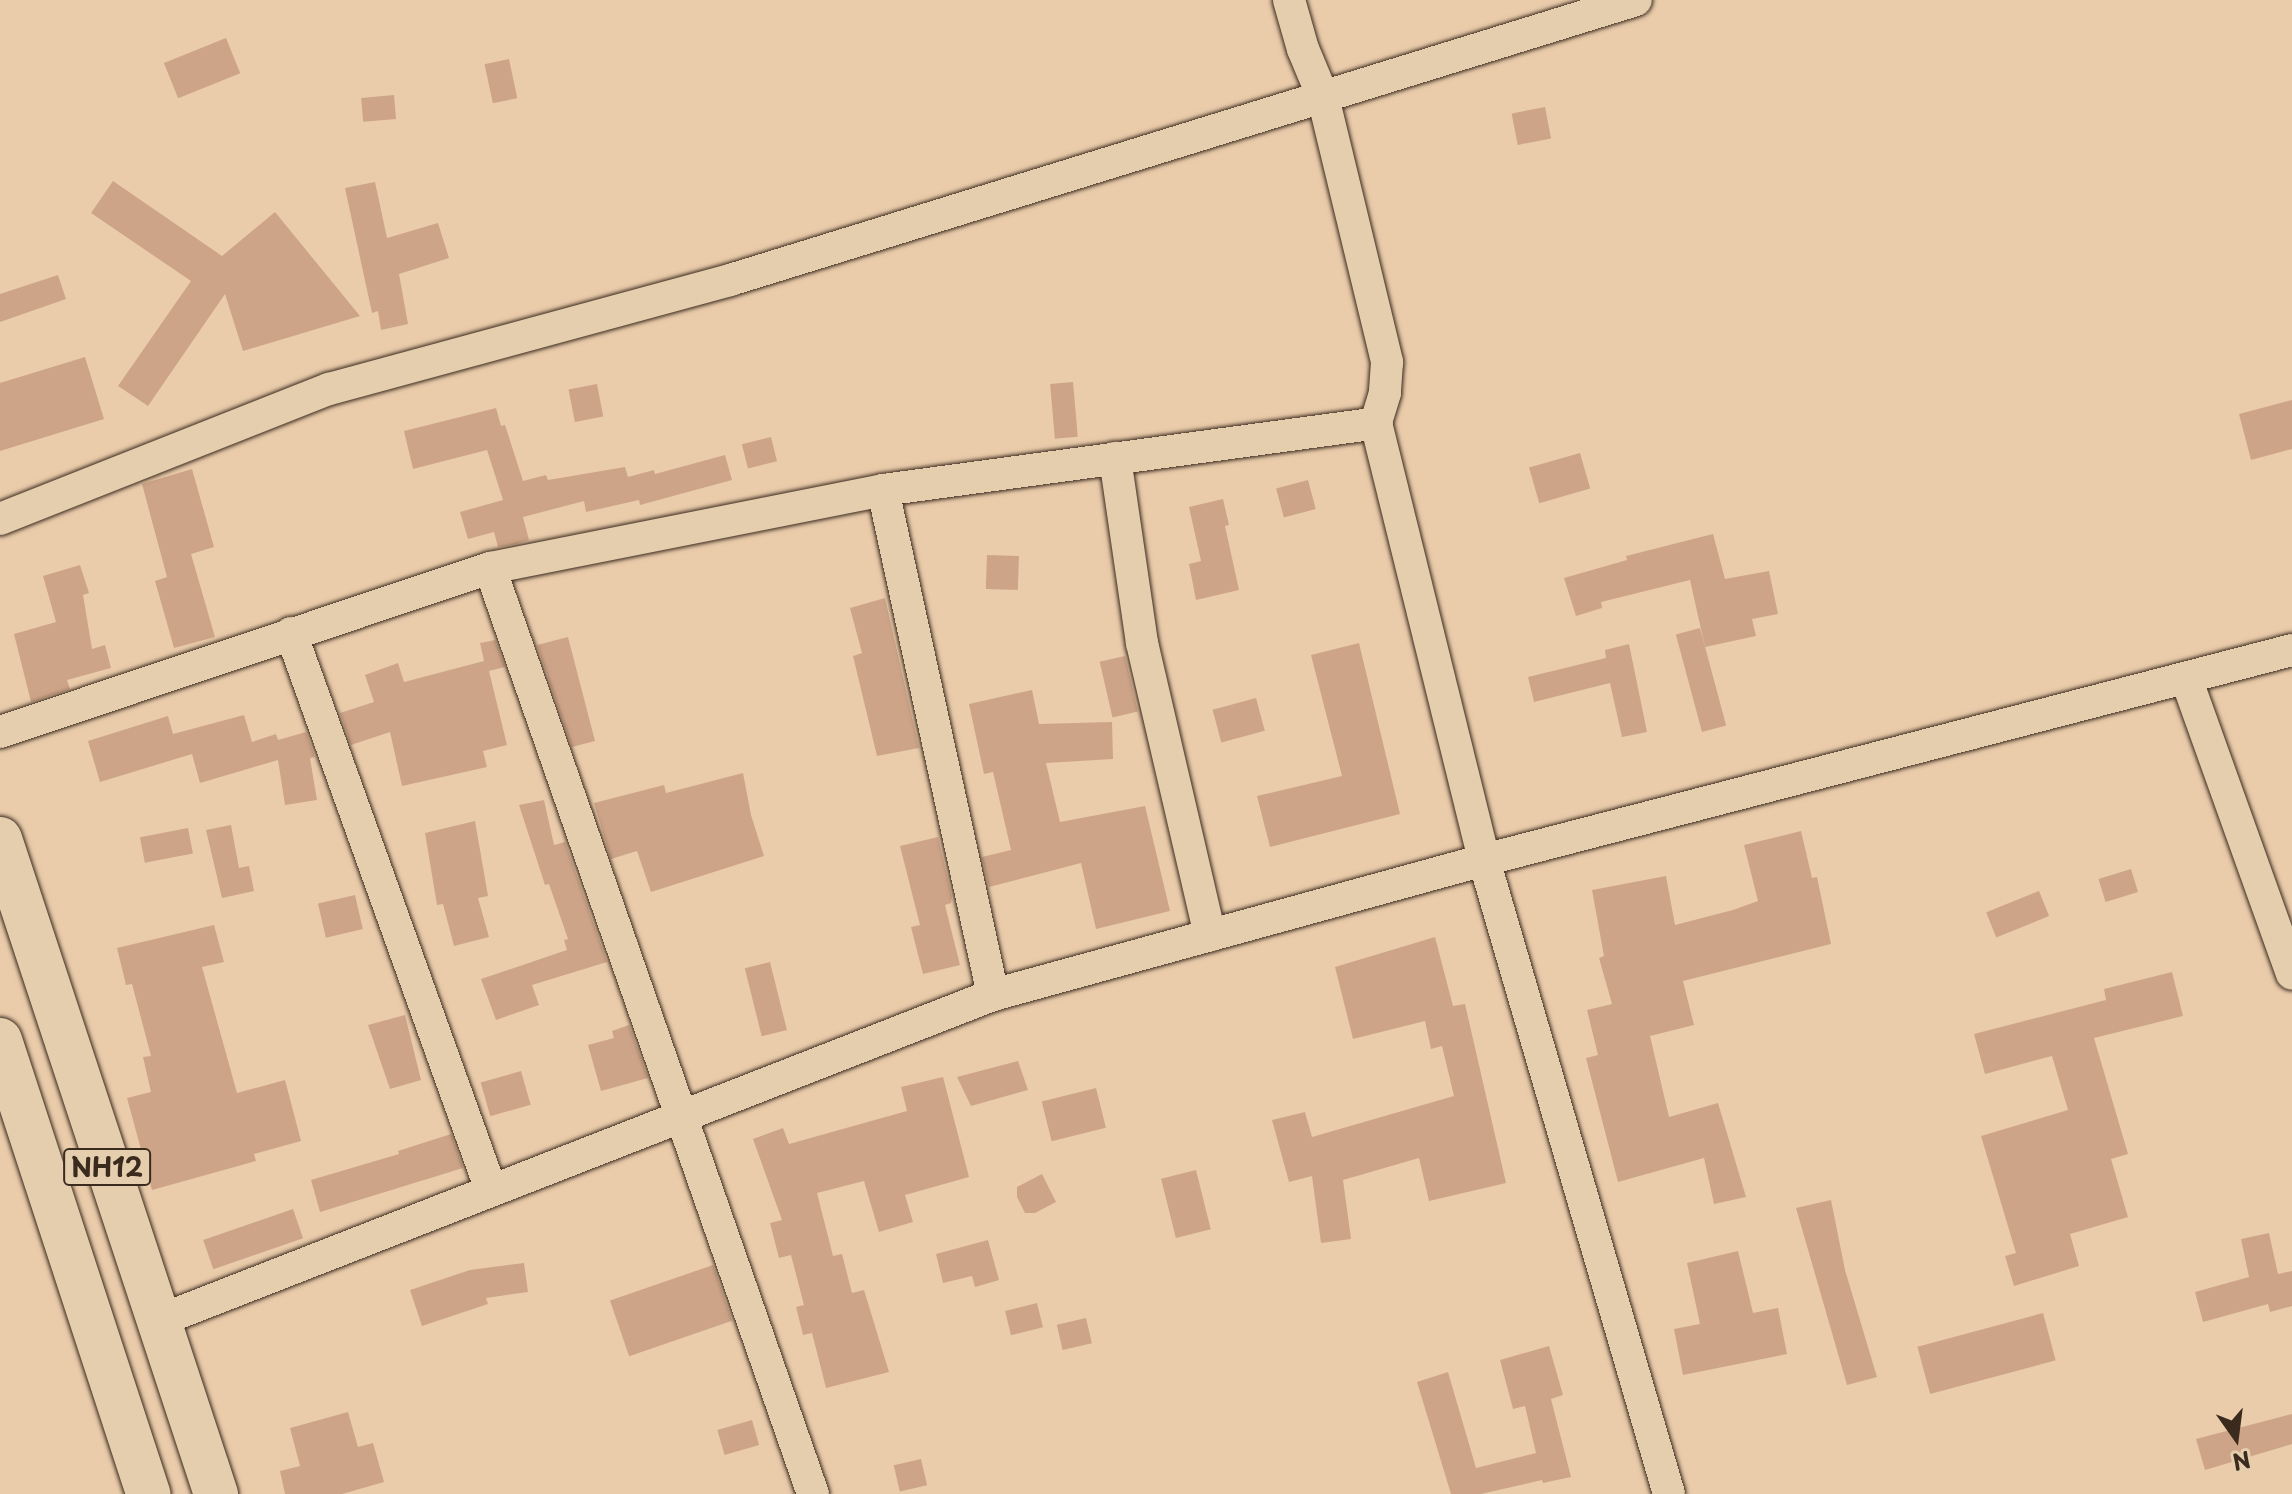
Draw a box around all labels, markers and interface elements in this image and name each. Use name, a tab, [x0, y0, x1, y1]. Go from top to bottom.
road number: NH12	[63, 1145, 151, 1189]
north arrow	[2196, 1398, 2276, 1478]
text: N	[2229, 1444, 2254, 1480]

